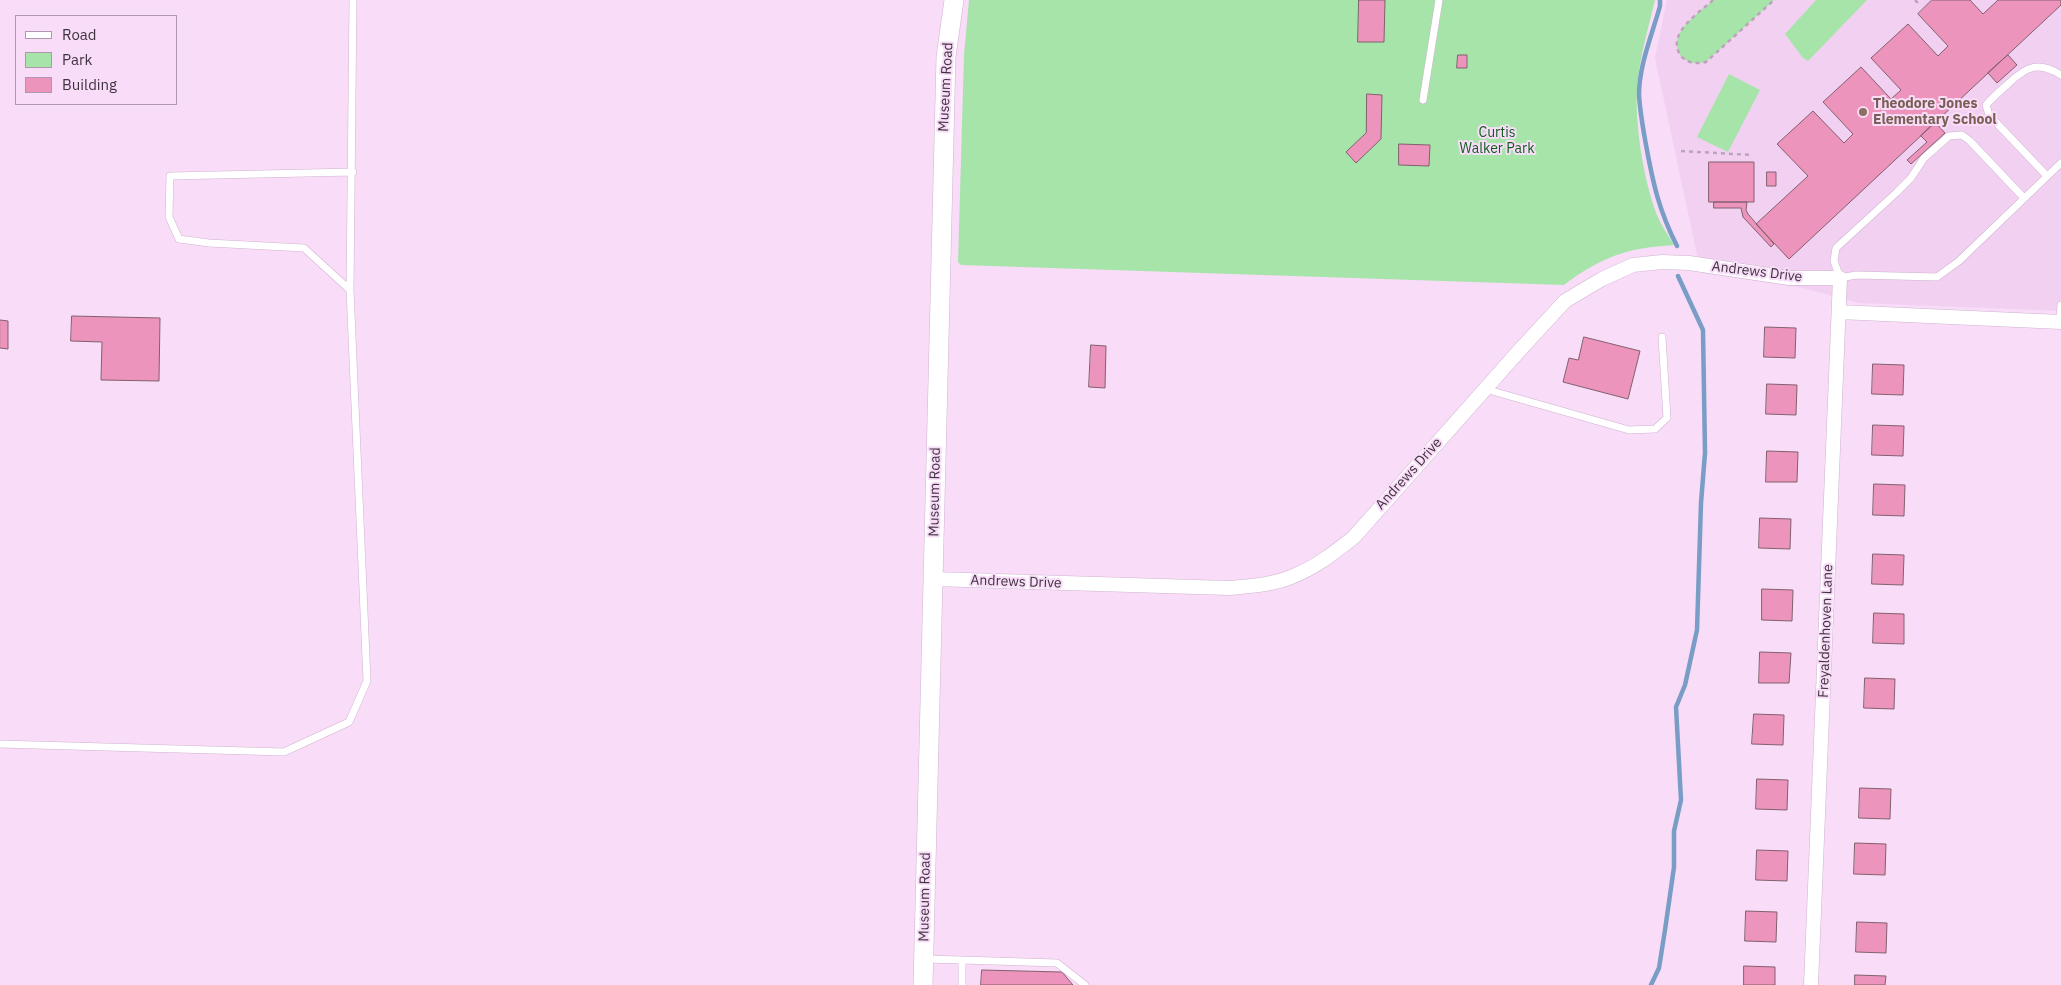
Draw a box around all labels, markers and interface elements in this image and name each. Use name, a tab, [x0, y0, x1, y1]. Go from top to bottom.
legend	[15, 15, 178, 105]
text: Road	[62, 25, 97, 44]
street label: Museum Road	[935, 42, 957, 132]
text: Park	[62, 50, 92, 69]
text: Building	[62, 75, 117, 94]
place label: Theodore Jones Elementary School	[1873, 96, 1997, 128]
marker: Theodore Jones Elementary School	[1857, 106, 1869, 118]
park label: Curtis Walker Park	[1459, 125, 1535, 158]
street label: Andrews Drive	[1711, 258, 1803, 286]
street label: Andrews Drive	[1372, 435, 1446, 513]
street label: Museum Road	[926, 447, 944, 537]
street label: Freyaldenhoven Lane	[1815, 564, 1837, 698]
street label: Andrews Drive	[970, 572, 1062, 592]
street label: Museum Road	[916, 852, 934, 942]

